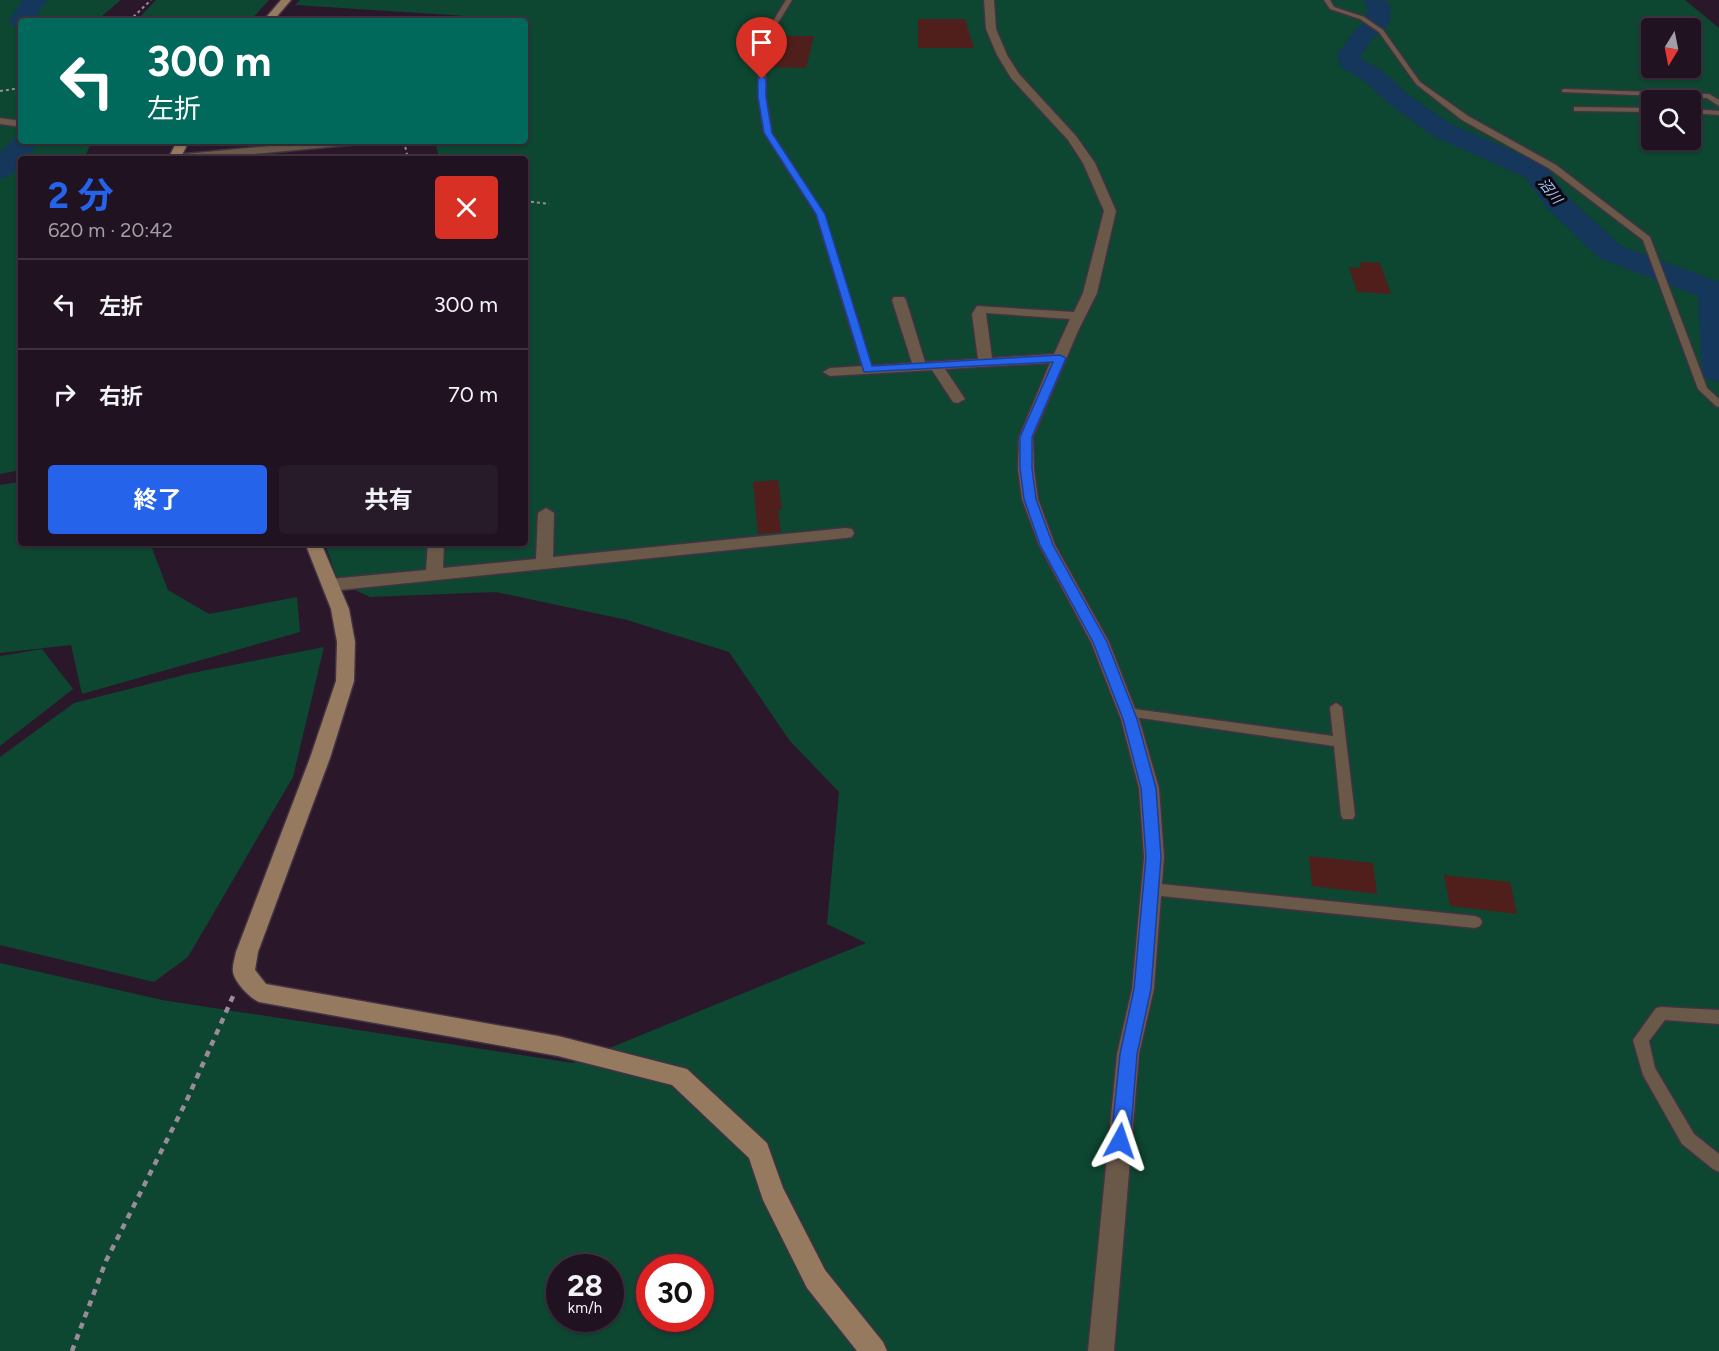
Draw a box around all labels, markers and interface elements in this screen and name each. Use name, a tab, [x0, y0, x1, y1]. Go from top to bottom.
pin	[736, 17, 787, 79]
north arrow	[1641, 18, 1701, 78]
map controls	[1641, 18, 1701, 150]
icon: arrive	[745, 26, 778, 59]
text: 300 m	[147, 36, 271, 87]
icon: left	[48, 42, 126, 120]
button: search	[1641, 90, 1701, 150]
text: 左折	[147, 92, 201, 125]
text: 2 分	[48, 174, 113, 217]
water label: 沼川	[1535, 175, 1567, 209]
button: close	[435, 176, 498, 239]
text: 620 m · 20:42	[48, 218, 173, 242]
icon: left	[48, 288, 81, 321]
text: 300 m	[434, 291, 498, 318]
text: 左折	[99, 293, 143, 320]
icon: right	[48, 378, 81, 411]
text: 70 m	[448, 381, 498, 408]
text: 右折	[99, 383, 143, 410]
button: 終了	[48, 465, 267, 534]
button: 共有	[279, 465, 498, 534]
position arrow	[1088, 1109, 1152, 1173]
speed limit sign: 30	[636, 1254, 714, 1332]
text: 28	[567, 1267, 603, 1304]
text: km/h	[568, 1299, 602, 1317]

